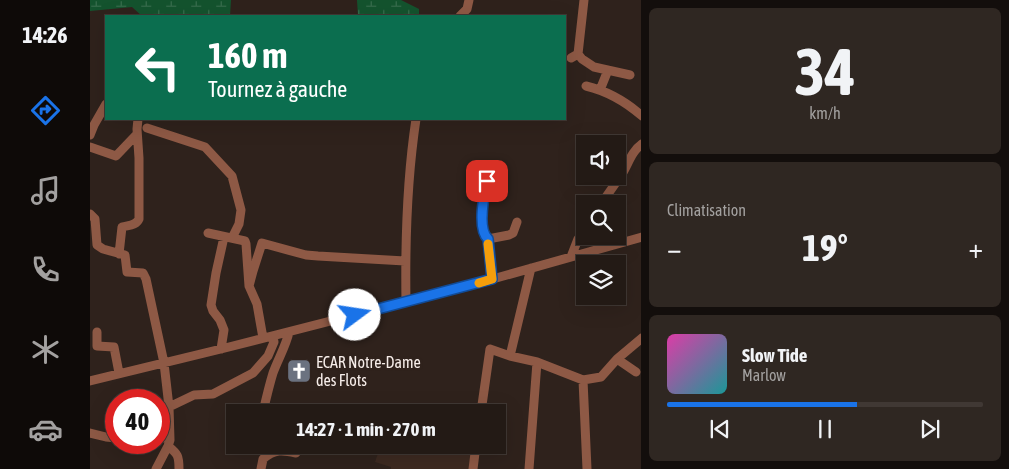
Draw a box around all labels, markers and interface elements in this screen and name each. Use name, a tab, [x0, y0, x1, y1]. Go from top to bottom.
text: 14:26	[22, 22, 68, 48]
text: 34	[794, 34, 856, 109]
icon: left	[125, 35, 190, 100]
text: 160 m	[208, 35, 287, 75]
text: Tournez à gauche	[208, 76, 347, 102]
icon: directions	[28, 93, 63, 128]
text: km/h	[809, 104, 841, 122]
map controls	[576, 135, 626, 305]
button: sound	[576, 135, 626, 185]
pin	[466, 160, 508, 202]
icon: arrive	[473, 167, 501, 195]
icon: music	[28, 173, 63, 208]
button: search	[576, 195, 626, 245]
text: Climatisation	[667, 201, 746, 219]
text: 19°	[802, 226, 848, 269]
text: −	[667, 232, 682, 264]
text: +	[968, 232, 983, 264]
icon: phone	[28, 252, 63, 287]
button: layers	[576, 255, 626, 305]
position arrow	[328, 288, 380, 340]
icon: climate	[28, 332, 63, 367]
text: Slow Tide	[742, 344, 807, 366]
place label: ECAR Notre-Dame des Flots	[316, 353, 421, 389]
church icon: ECAR Notre-Dame des Flots	[286, 358, 312, 384]
text: Marlow	[742, 366, 786, 384]
speed limit sign: 40	[105, 389, 170, 454]
icon: car	[28, 412, 63, 447]
icon: previous	[706, 415, 734, 443]
icon: pause	[811, 415, 839, 443]
icon: next	[916, 415, 944, 443]
text: 14:27 · 1 min · 270 m	[296, 418, 436, 440]

